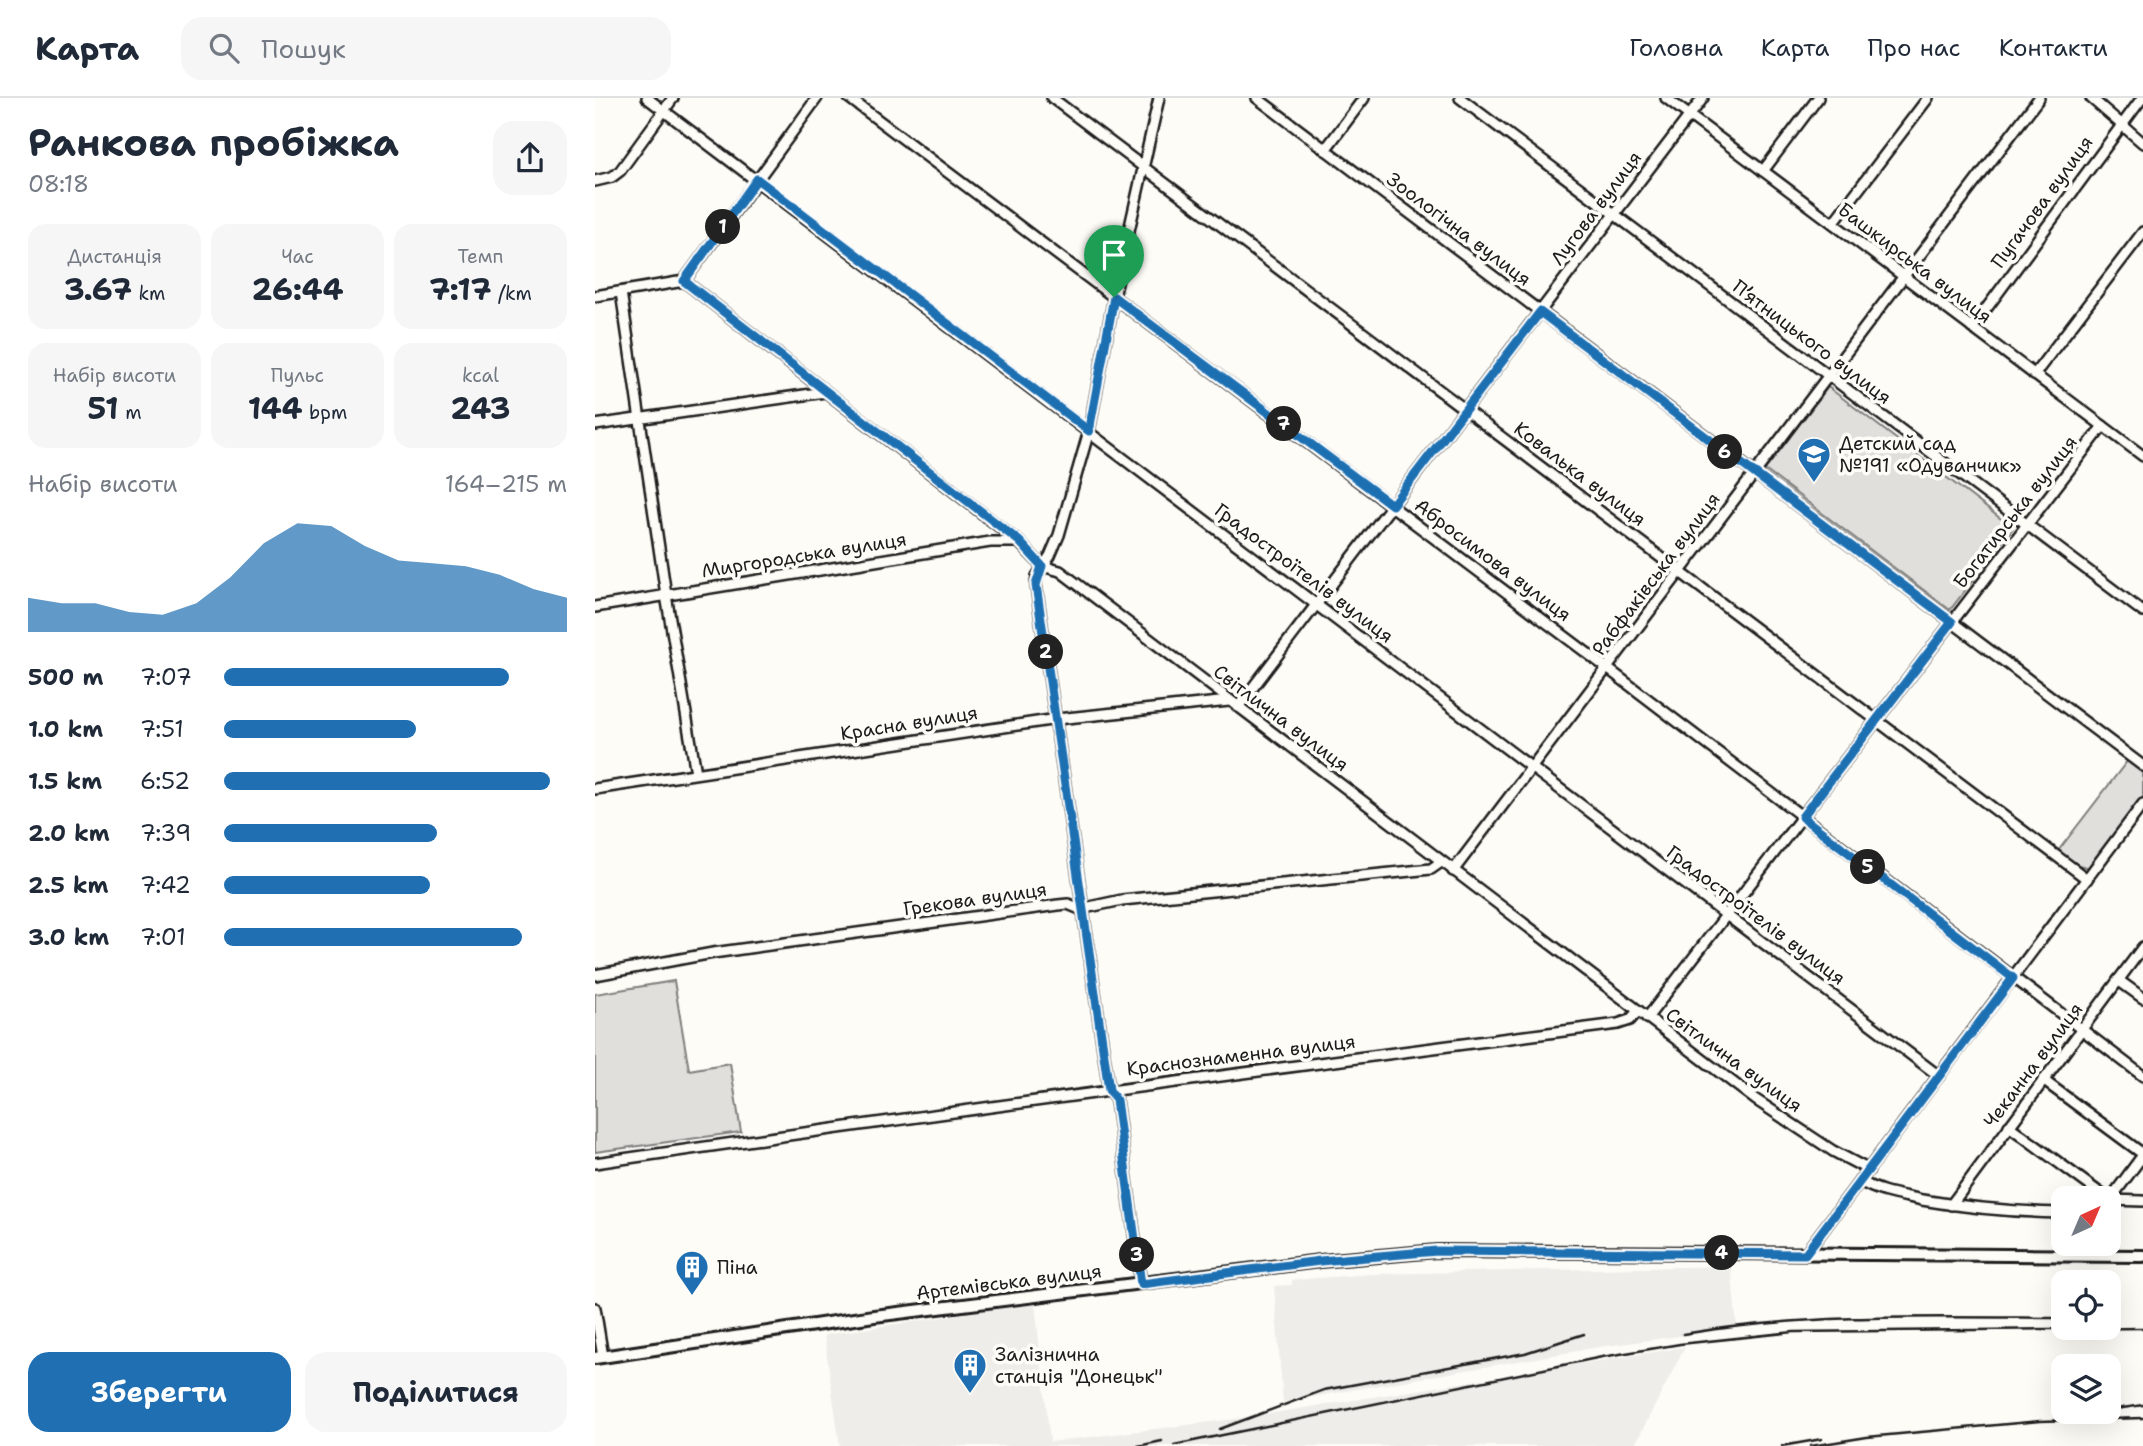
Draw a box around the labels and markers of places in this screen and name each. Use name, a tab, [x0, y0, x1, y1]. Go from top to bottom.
pin: 1	[705, 209, 741, 244]
pin	[1084, 225, 1144, 297]
pin: 7	[1267, 406, 1301, 442]
place label: Детский сад №191 «Одуванчик»	[1839, 431, 2022, 478]
pin: 6	[1707, 434, 1743, 470]
school or university icon: Детский сад №191 «Одуванчик»	[1795, 435, 1833, 484]
pin: 2	[1029, 634, 1063, 670]
pin: 5	[1851, 850, 1885, 884]
pin: 4	[1705, 1236, 1739, 1270]
pin: 3	[1119, 1238, 1155, 1272]
building icon: Піна	[673, 1248, 711, 1297]
place label: Піна	[717, 1255, 758, 1280]
place label: Залізнична станція "Донецьк"	[995, 1342, 1163, 1389]
building icon: Залізнична станція "Донецьк"	[951, 1346, 989, 1395]

